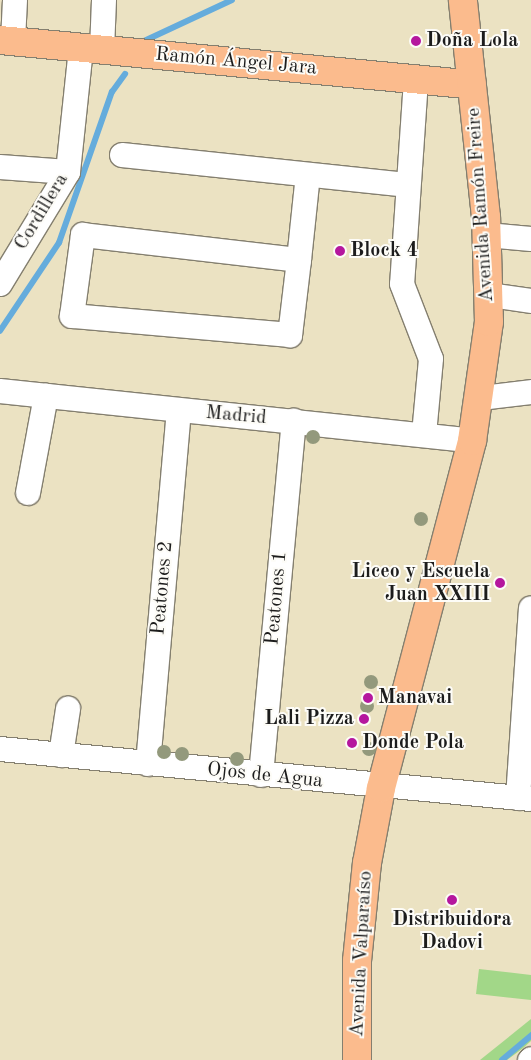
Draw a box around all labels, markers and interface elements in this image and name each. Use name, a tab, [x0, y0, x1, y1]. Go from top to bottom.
place label: Doña Lola	[426, 29, 518, 53]
marker: Doña Lola	[410, 35, 422, 47]
street label: Ramón Ángel Jara	[154, 43, 318, 81]
street label: Avenida Ramón Freire	[462, 107, 500, 303]
street label: Cordillera	[10, 169, 74, 255]
place label: Block 4	[350, 239, 418, 263]
marker: Block 4	[334, 245, 346, 257]
street label: Madrid	[205, 401, 267, 431]
street label: Peatones 2	[147, 540, 179, 636]
street label: Peatones 1	[261, 550, 293, 646]
place label: Liceo y Escuela Juan XXIII	[352, 560, 490, 607]
marker: Liceo y Escuela Juan XXIII	[494, 577, 506, 589]
place label: Manavai	[378, 686, 452, 710]
marker: Manavai	[362, 692, 374, 704]
place label: Lali Pizza	[264, 707, 354, 731]
marker: Lali Pizza	[358, 713, 370, 725]
place label: Donde Pola	[362, 731, 464, 755]
marker: Donde Pola	[346, 737, 358, 749]
street label: Ojos de Agua	[206, 758, 324, 794]
street label: Avenida Valparaíso	[346, 870, 378, 1038]
marker: Distribuidora Dadovi	[446, 894, 458, 906]
place label: Distribuidora Dadovi	[392, 908, 512, 955]

